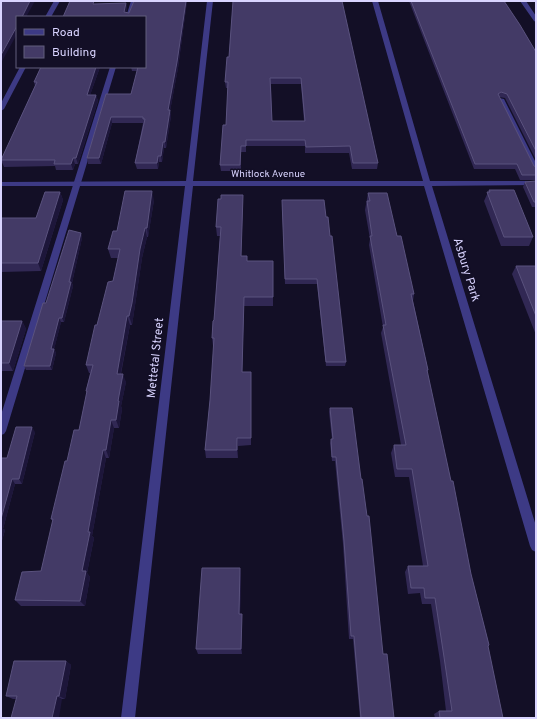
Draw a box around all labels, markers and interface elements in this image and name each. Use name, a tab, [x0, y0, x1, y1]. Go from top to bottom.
legend	[16, 16, 146, 68]
text: Road	[52, 25, 80, 41]
text: Building	[52, 45, 96, 61]
street label: Whitlock Avenue	[231, 168, 305, 181]
street label: Asbury Park	[449, 236, 483, 304]
street label: Mettetal Street	[144, 317, 168, 399]

